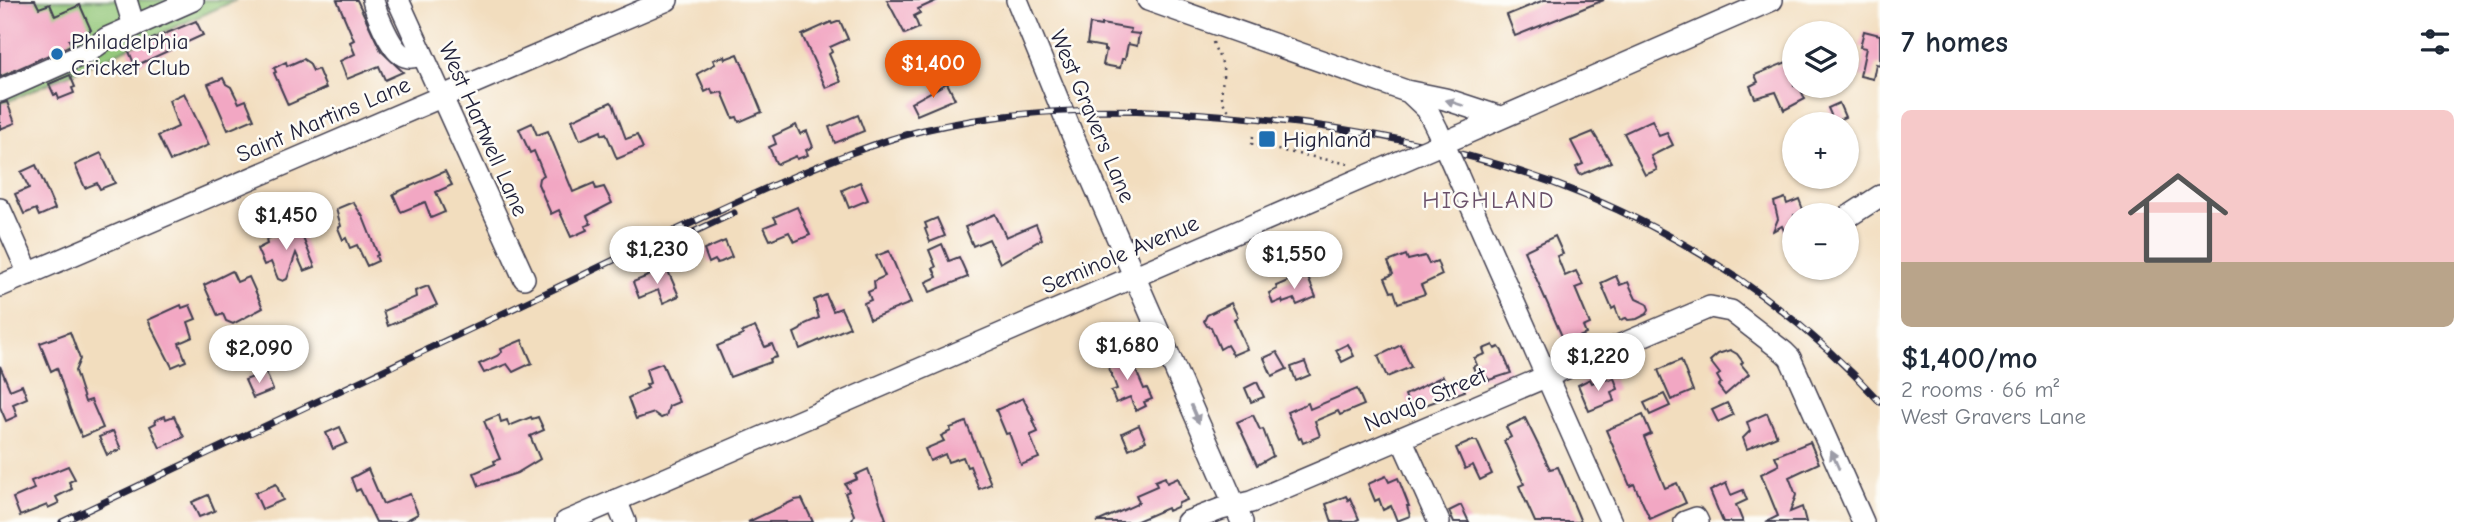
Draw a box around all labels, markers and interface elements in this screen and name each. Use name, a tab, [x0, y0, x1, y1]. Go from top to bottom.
map controls	[1782, 21, 1859, 280]
button: layers	[1782, 21, 1859, 98]
icon: filters	[2416, 23, 2454, 61]
text: 7 homes	[1901, 25, 2008, 60]
street label: West Gravers Lane	[1044, 26, 1141, 207]
place label: Philadelphia Cricket Club	[71, 28, 190, 81]
street label: West Hartwell Lane	[433, 38, 534, 220]
pin: $1,400	[876, 41, 990, 100]
marker: Philadelphia Cricket Club	[49, 46, 65, 62]
text: $1,400	[901, 49, 965, 76]
street label: Saint Martins Lane	[232, 71, 414, 168]
one-way arrow	[1445, 97, 1466, 107]
button: +	[1782, 112, 1859, 189]
place label: Highland	[1283, 126, 1371, 153]
marker: Highland	[1257, 129, 1277, 149]
icon: home	[2115, 155, 2241, 281]
district label: HIGHLAND	[1422, 186, 1556, 214]
pin: $1,450	[229, 192, 343, 252]
text: $1,450	[254, 201, 318, 228]
button: −	[1782, 203, 1859, 280]
street label: Seminole Avenue	[1038, 209, 1203, 300]
pin: $1,230	[600, 226, 714, 286]
pin: $1,550	[1237, 232, 1351, 291]
text: $1,230	[625, 235, 689, 262]
text: $1,550	[1262, 240, 1326, 267]
pin: $1,680	[1070, 322, 1184, 382]
pin: $2,090	[202, 326, 316, 385]
text: $1,680	[1095, 331, 1159, 358]
text: $2,090	[225, 334, 293, 361]
pin: $1,220	[1541, 334, 1655, 393]
text: $1,400/mo	[1901, 341, 2038, 376]
text: $1,220	[1566, 342, 1630, 369]
street label: Navajo Street	[1360, 361, 1492, 437]
text: 2 rooms · 66 m²	[1901, 376, 2059, 403]
text: West Gravers Lane	[1901, 403, 2086, 430]
one-way arrow	[1190, 404, 1201, 425]
one-way arrow	[1829, 449, 1840, 470]

